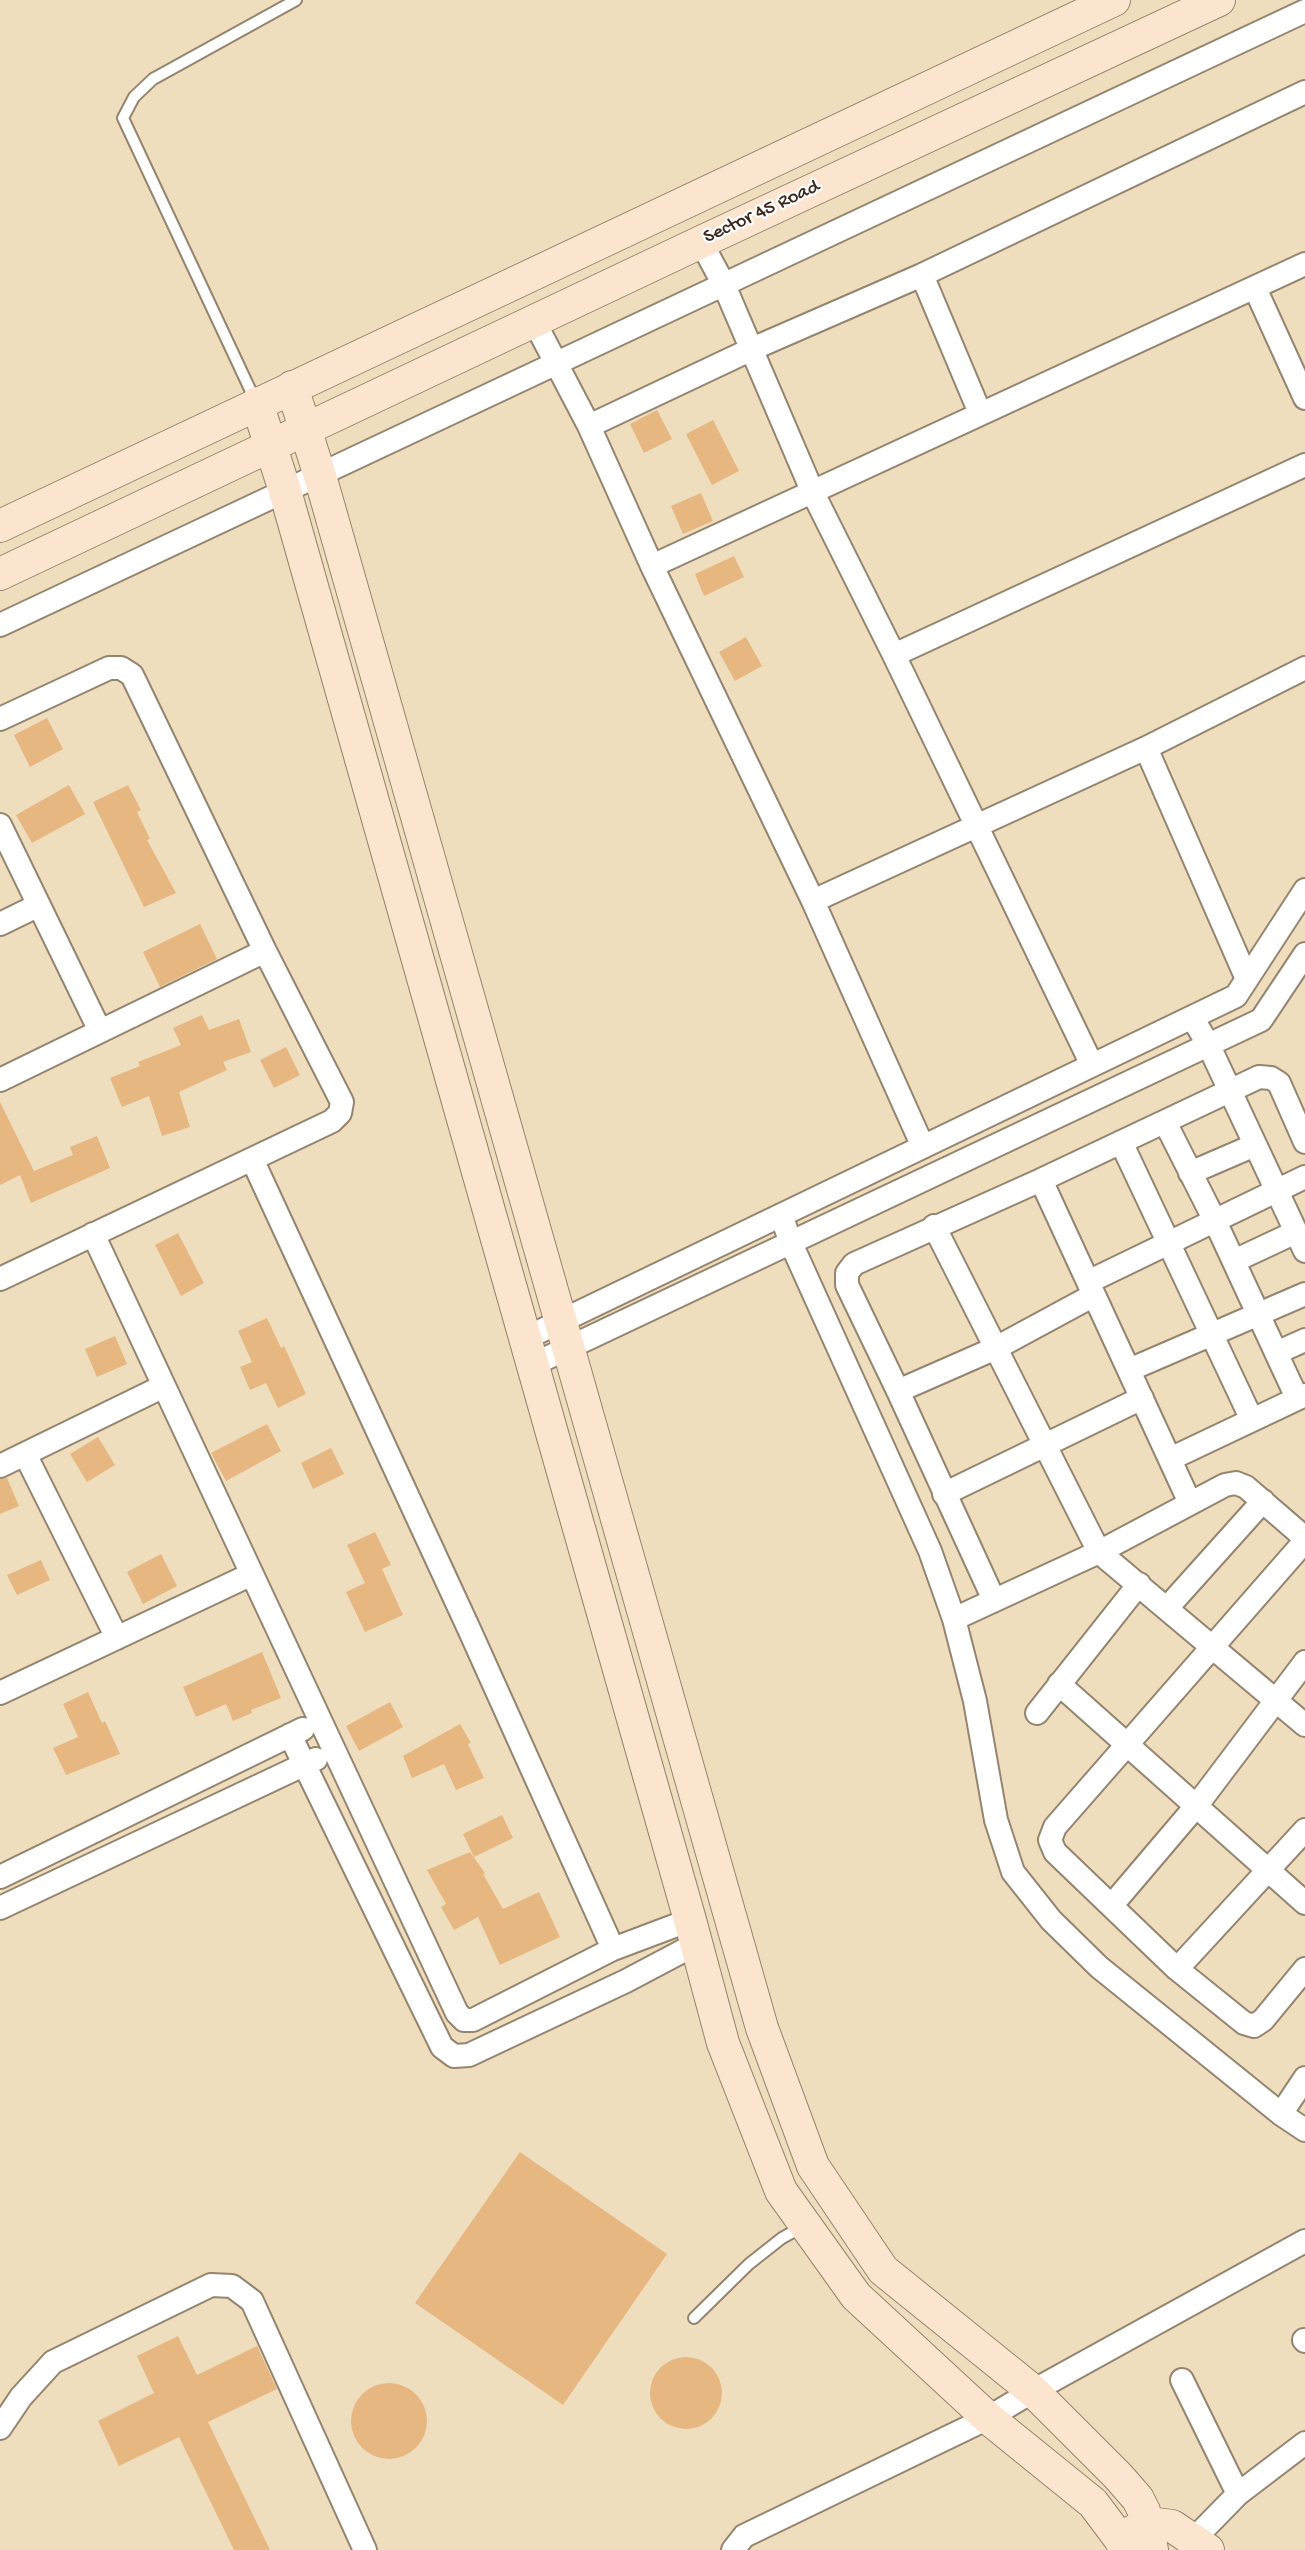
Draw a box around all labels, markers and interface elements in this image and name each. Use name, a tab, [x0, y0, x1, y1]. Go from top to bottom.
street label: Sector 45 Road	[700, 176, 824, 250]

